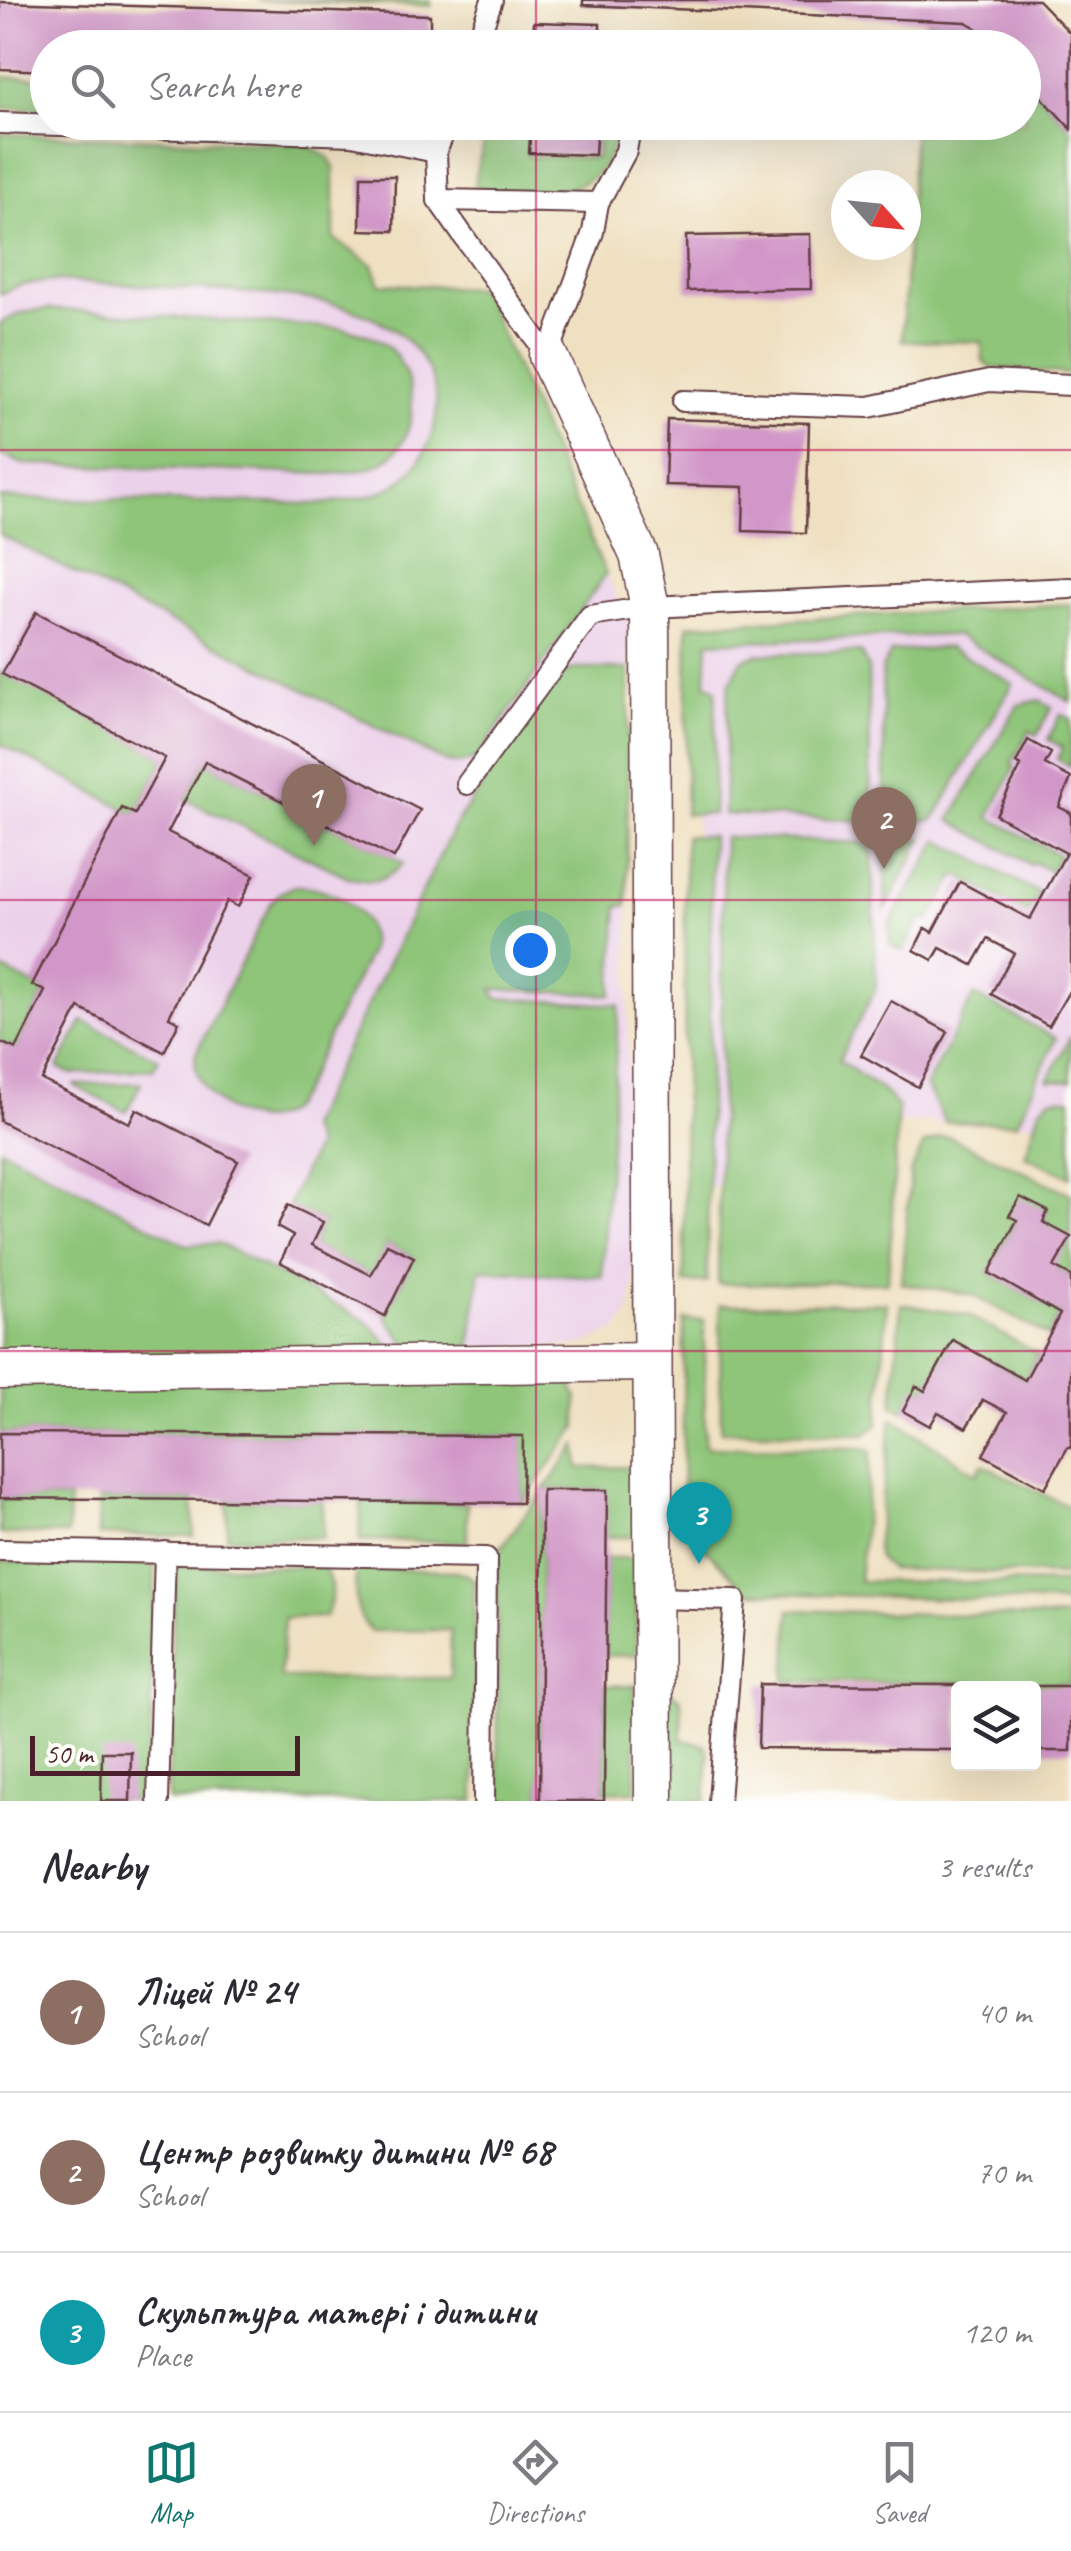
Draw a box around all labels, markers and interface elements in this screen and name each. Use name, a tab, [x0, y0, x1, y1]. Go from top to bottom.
search box	[30, 30, 1041, 140]
icon: search	[65, 58, 120, 113]
text: Search here	[145, 62, 300, 109]
north arrow	[831, 170, 921, 260]
pin: 1	[282, 764, 346, 846]
pin: 2	[852, 786, 916, 869]
your location	[505, 925, 556, 976]
pin: 3	[666, 1482, 732, 1564]
map controls	[951, 1681, 1041, 1771]
button: layers	[951, 1681, 1041, 1771]
scale bar	[30, 1731, 300, 1776]
text: 50 m	[45, 1736, 93, 1771]
text: Nearby	[40, 1840, 146, 1893]
text: 3 results	[937, 1846, 1031, 1887]
text: Ліцей № 24	[135, 1968, 296, 2015]
text: 1	[65, 1992, 80, 2033]
text: 40 m	[977, 1992, 1031, 2033]
text: School	[135, 2015, 204, 2056]
text: Центр розвитку дитини № 68	[135, 2128, 553, 2175]
text: 2	[65, 2152, 80, 2193]
text: 70 m	[977, 2152, 1031, 2193]
text: School	[135, 2175, 204, 2216]
text: Скульптура матері і дитини	[135, 2288, 535, 2335]
text: 3	[65, 2312, 80, 2353]
text: 120 m	[962, 2312, 1031, 2353]
text: Place	[135, 2335, 191, 2376]
tab: Map	[144, 2435, 199, 2530]
tab: Directions	[487, 2435, 584, 2530]
tab: Saved	[872, 2435, 927, 2530]

